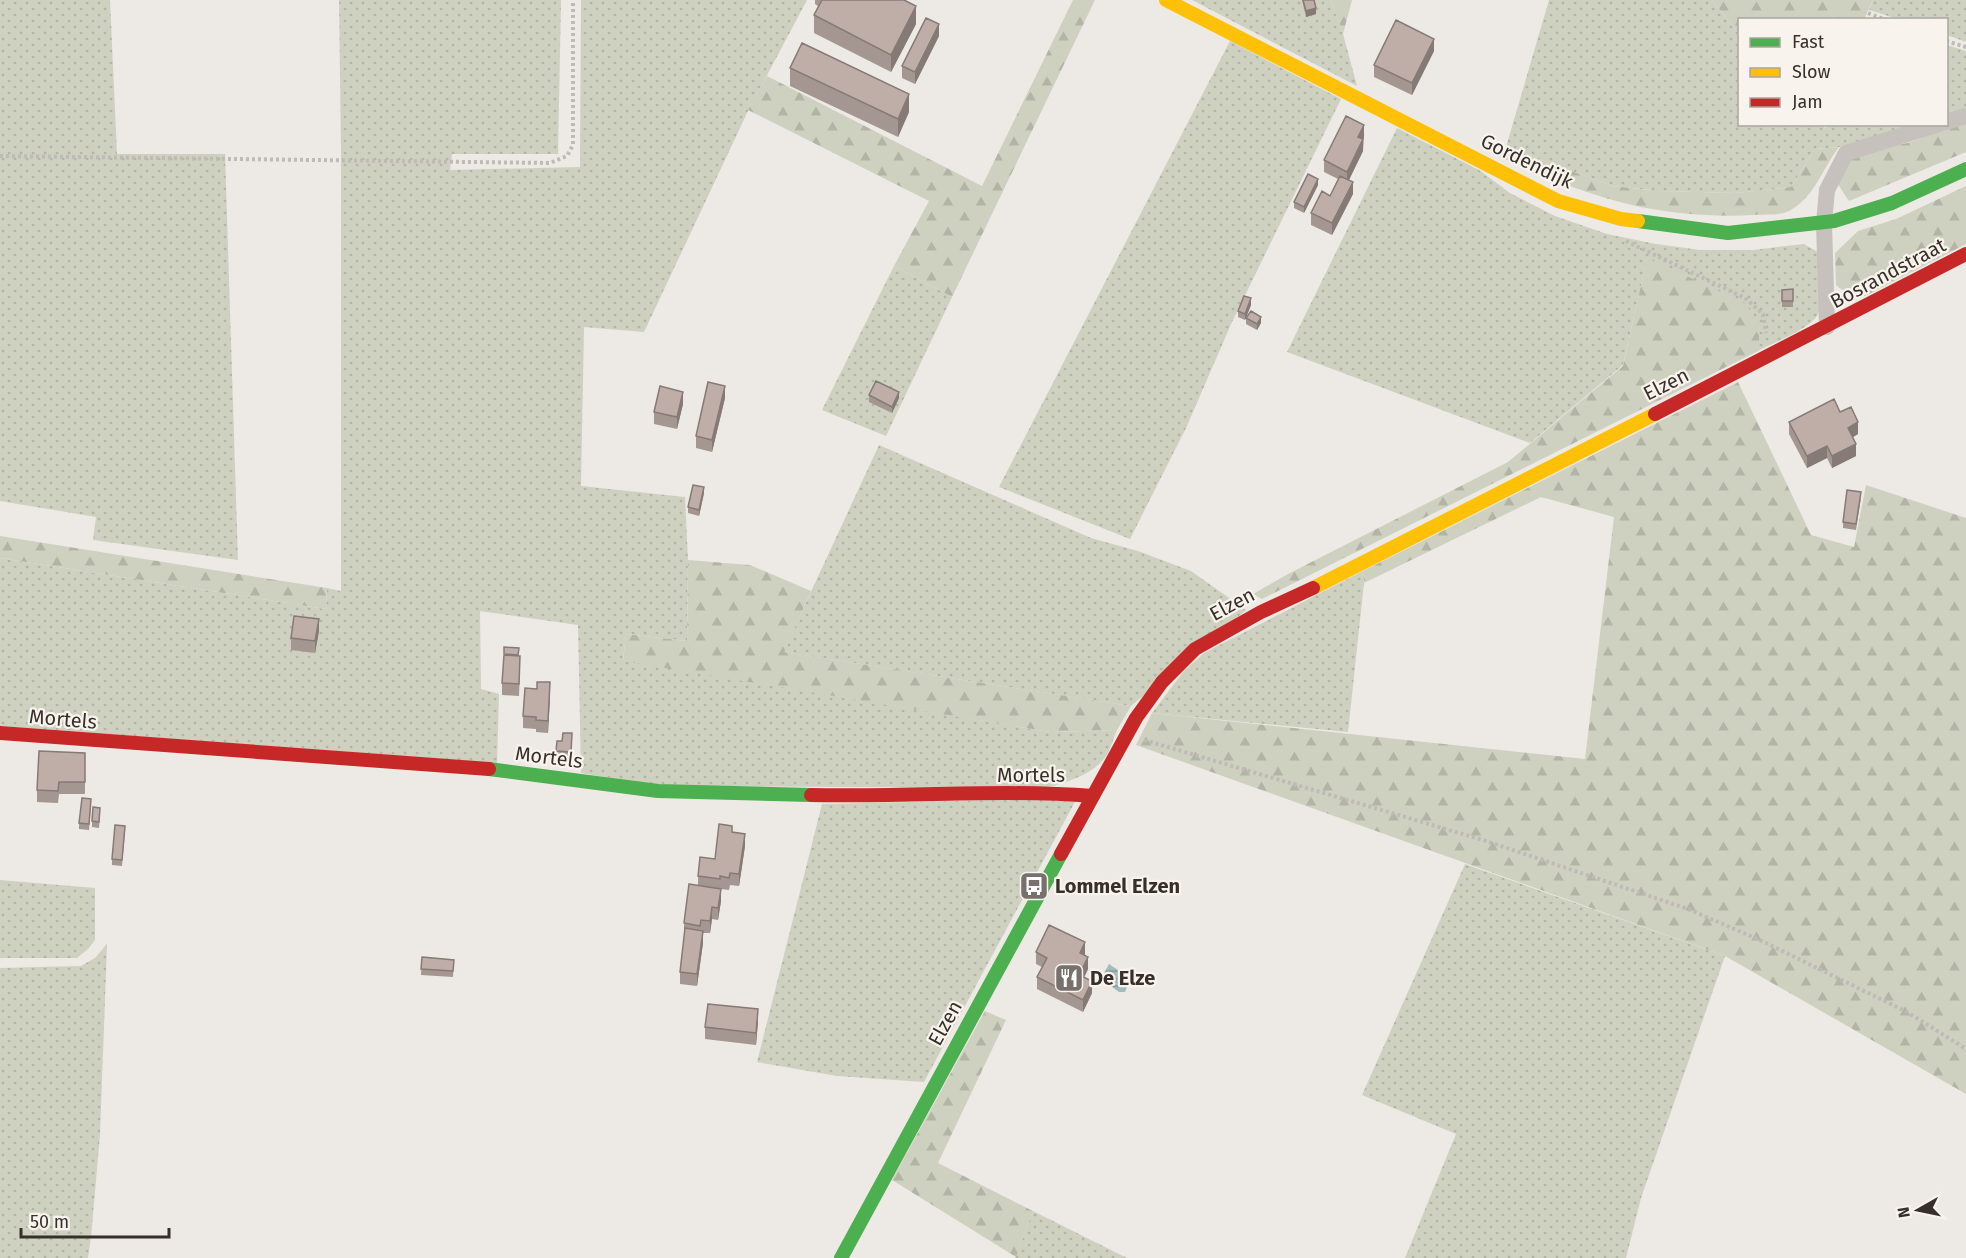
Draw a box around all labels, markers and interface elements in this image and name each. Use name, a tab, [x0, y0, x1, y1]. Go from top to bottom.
legend	[1738, 18, 1948, 126]
text: Fast	[1792, 31, 1825, 53]
text: Slow	[1792, 61, 1831, 83]
text: Jam	[1792, 91, 1823, 113]
street label: Gordendijk	[1477, 128, 1578, 194]
street label: Bosrandstraat	[1826, 232, 1950, 313]
street label: Elzen	[1639, 362, 1693, 406]
street label: Elzen	[1205, 582, 1259, 626]
street label: Mortels	[28, 704, 98, 734]
street label: Mortels	[514, 741, 584, 773]
street label: Mortels	[997, 763, 1065, 787]
bus stop icon: Lommel Elzen	[1018, 870, 1050, 902]
place label: Lommel Elzen	[1055, 874, 1180, 898]
restaurant icon: De Elze	[1053, 962, 1085, 994]
place label: De Elze	[1090, 966, 1155, 990]
street label: Elzen	[923, 996, 967, 1050]
north arrow	[1888, 1180, 1948, 1240]
scale bar	[21, 1201, 170, 1239]
text: N	[1893, 1206, 1914, 1219]
text: 50 m	[30, 1211, 69, 1233]

